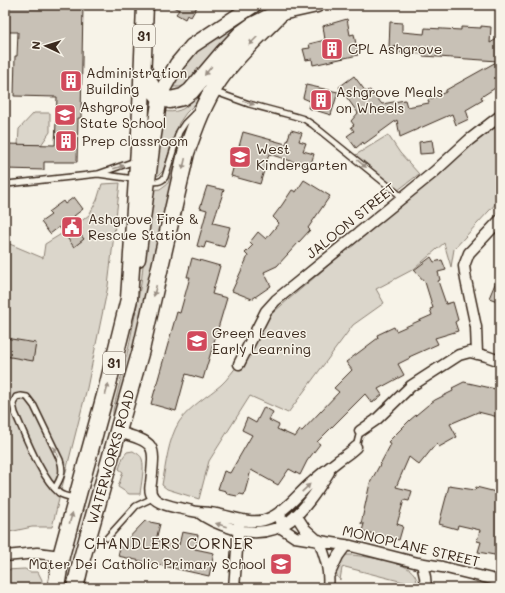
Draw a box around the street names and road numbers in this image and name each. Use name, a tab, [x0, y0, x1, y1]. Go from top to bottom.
road number: 31	[133, 25, 155, 47]
street label: JALOON STREET	[302, 178, 400, 263]
road number: 31	[103, 352, 125, 374]
street label: WATERWORKS ROAD	[82, 387, 139, 526]
street label: MONOPLANE STREET	[340, 520, 482, 571]

